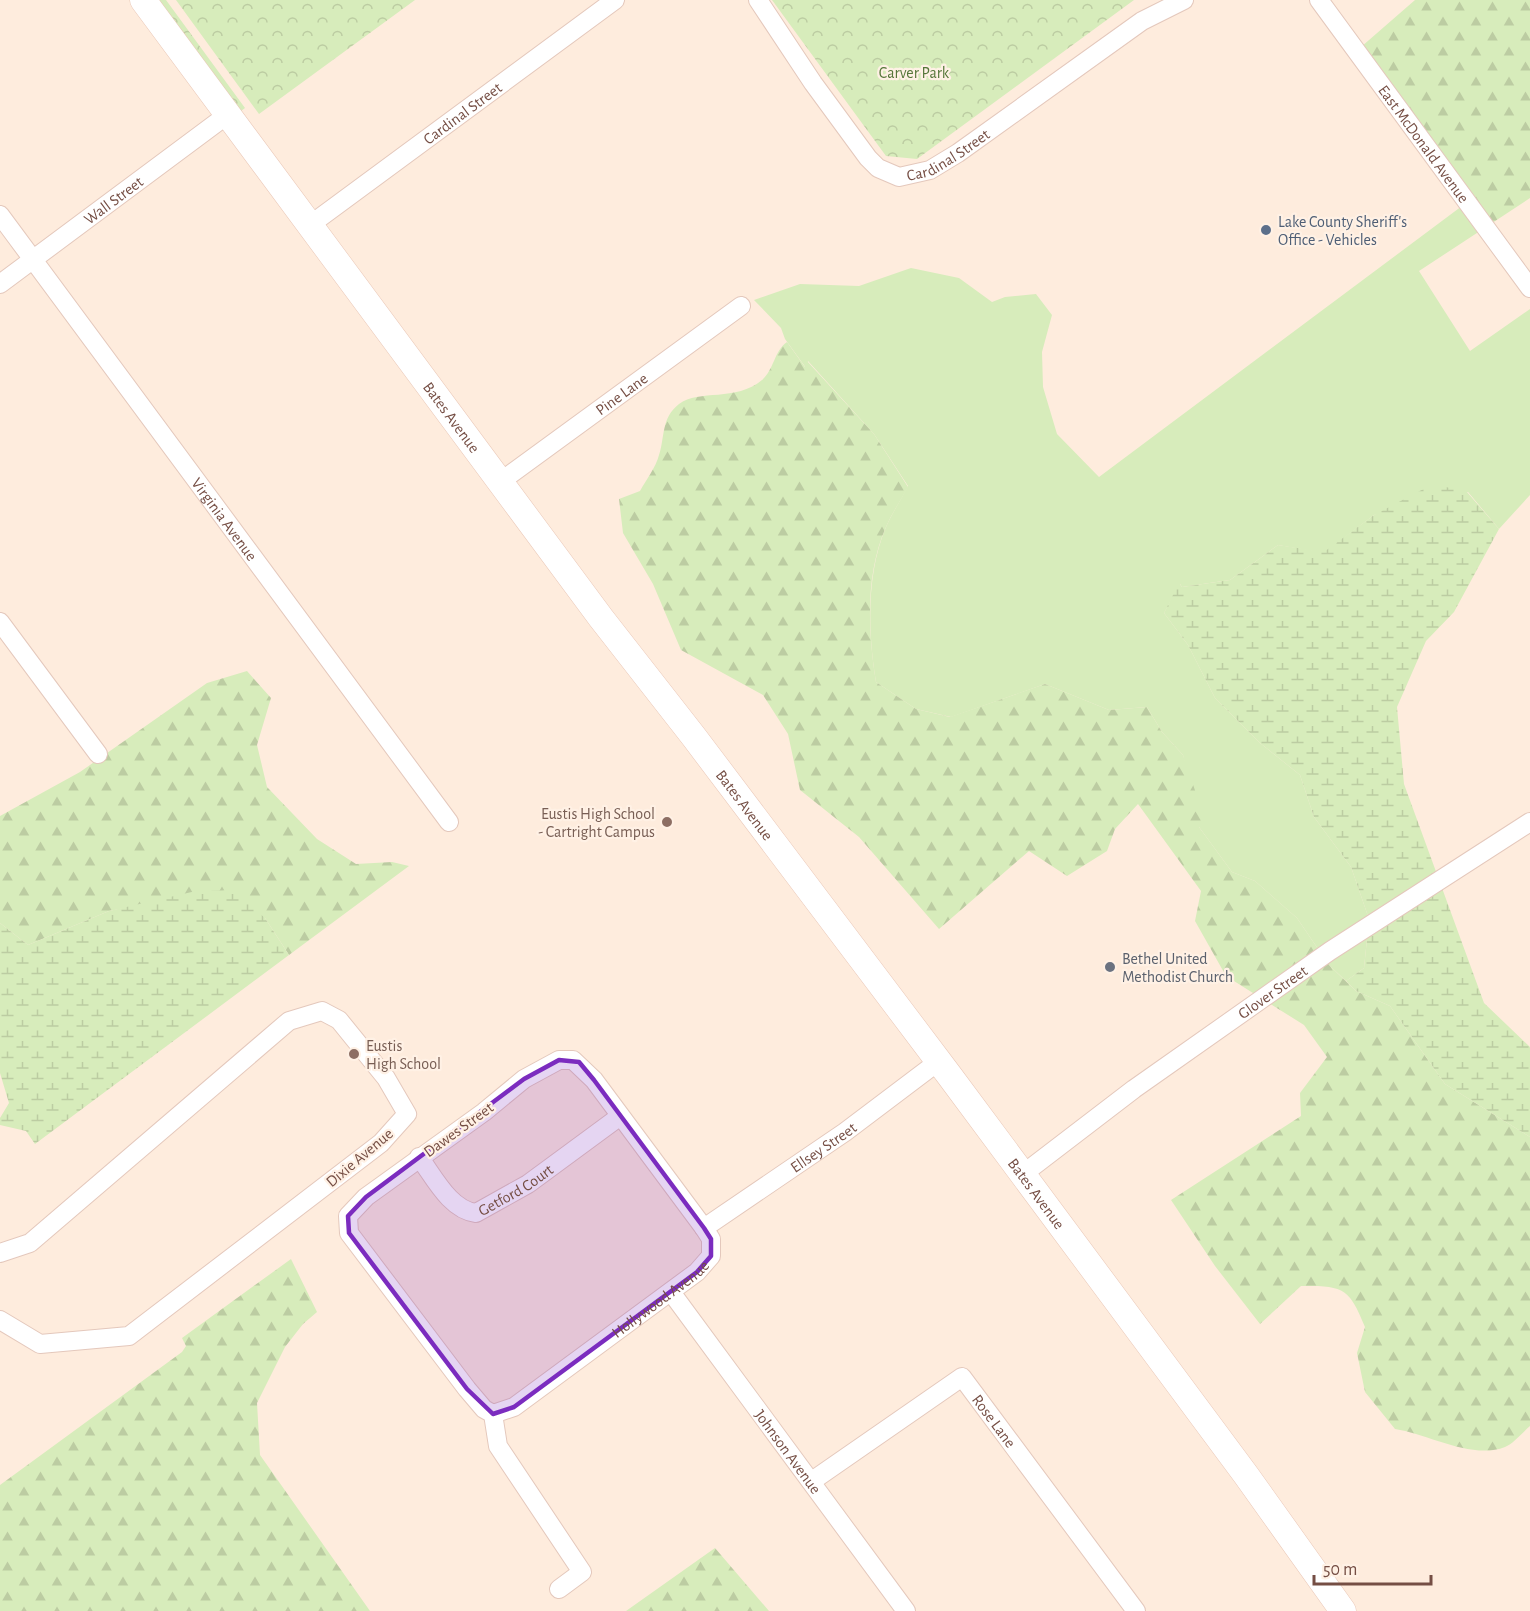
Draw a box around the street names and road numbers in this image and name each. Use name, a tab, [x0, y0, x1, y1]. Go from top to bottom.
street label: Cardinal Street	[421, 80, 505, 148]
street label: East McDonald Avenue	[1375, 82, 1472, 206]
street label: Cardinal Street	[905, 126, 993, 184]
street label: Wall Street	[81, 174, 146, 228]
street label: Pine Lane	[593, 370, 651, 419]
street label: Bates Avenue	[420, 379, 483, 456]
street label: Virginia Avenue	[188, 475, 260, 564]
street label: Bates Avenue	[713, 767, 776, 843]
street label: Glover Street	[1235, 963, 1310, 1022]
street label: Dawes Street	[421, 1099, 496, 1160]
street label: Ellsey Street	[788, 1119, 860, 1176]
street label: Dixie Avenue	[323, 1125, 396, 1190]
street label: Bates Avenue	[1005, 1156, 1067, 1232]
street label: Getford Court	[476, 1162, 556, 1219]
street label: Hollywood Avenue	[609, 1258, 712, 1341]
street label: Rose Lane	[969, 1392, 1019, 1451]
street label: Johnson Avenue	[751, 1407, 824, 1497]

